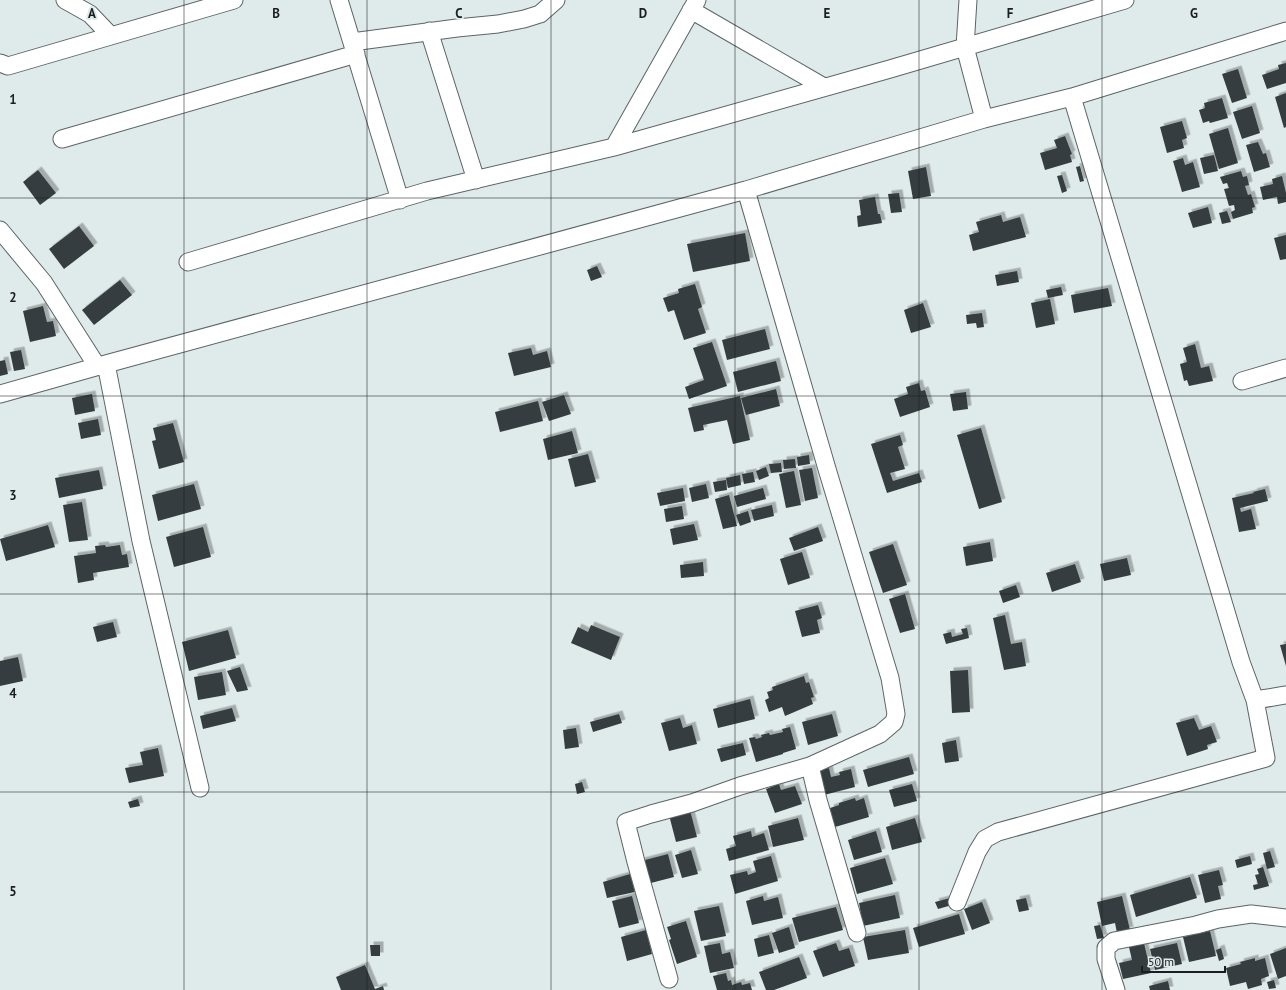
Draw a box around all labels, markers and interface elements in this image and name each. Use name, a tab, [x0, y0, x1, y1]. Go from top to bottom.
text: A	[88, 5, 96, 22]
text: B	[272, 5, 280, 22]
text: C	[455, 5, 463, 22]
text: D	[639, 5, 647, 22]
text: E	[824, 5, 831, 22]
text: F	[1007, 5, 1014, 22]
text: G	[1190, 5, 1198, 22]
text: 1	[9, 91, 17, 108]
text: 2	[9, 289, 17, 306]
text: 3	[9, 487, 17, 504]
text: 4	[9, 685, 17, 702]
text: 5	[9, 883, 17, 900]
scale bar	[1142, 948, 1225, 974]
text: 50 m	[1148, 954, 1174, 969]

